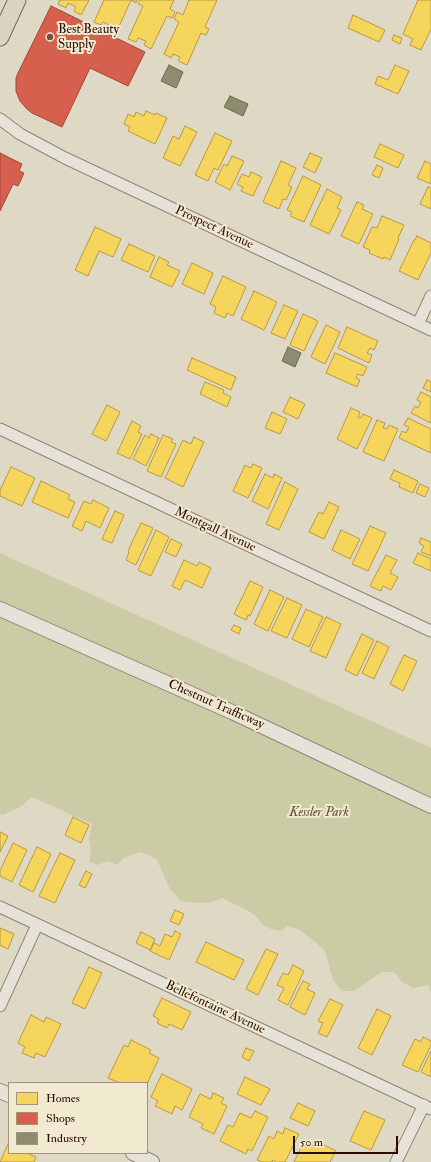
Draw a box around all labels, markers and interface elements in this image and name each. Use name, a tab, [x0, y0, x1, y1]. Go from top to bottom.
place label: Best Beauty Supply	[58, 22, 119, 53]
marker: Best Beauty Supply	[45, 32, 55, 42]
street label: Prospect Avenue	[172, 203, 256, 253]
street label: Montgall Avenue	[172, 504, 258, 556]
street label: Chestnut Trafficway	[165, 677, 267, 733]
park label: Kessler Park	[289, 805, 349, 821]
street label: Bellefontaine Avenue	[163, 978, 267, 1038]
legend	[8, 1082, 148, 1154]
text: Homes	[46, 1091, 80, 1106]
text: Shops	[46, 1111, 75, 1126]
scale bar	[295, 1128, 400, 1154]
text: Industry	[46, 1131, 87, 1146]
text: 50 m	[300, 1135, 323, 1150]

